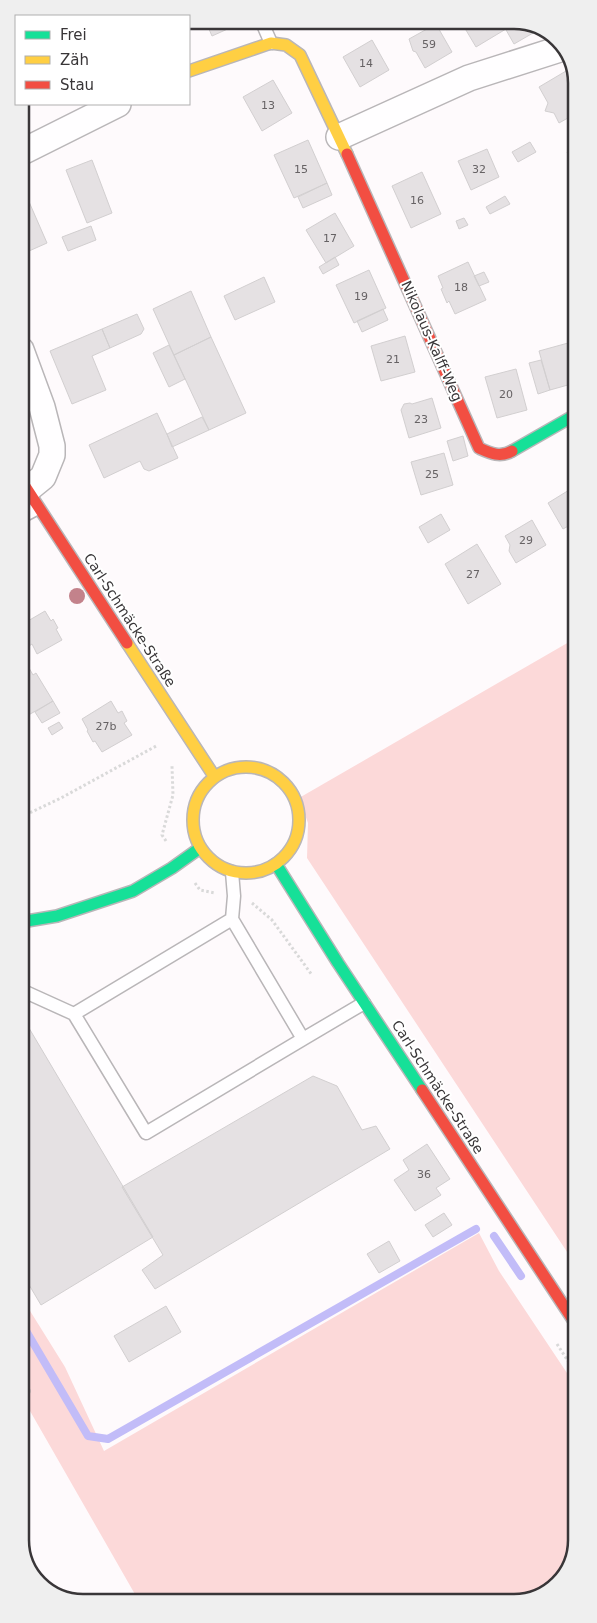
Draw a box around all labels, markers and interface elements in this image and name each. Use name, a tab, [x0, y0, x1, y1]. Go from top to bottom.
legend	[15, 15, 190, 105]
text: Frei	[60, 26, 87, 44]
house number: 59	[422, 38, 436, 51]
text: Zäh	[60, 51, 89, 69]
house number: 14	[359, 57, 373, 70]
text: Stau	[60, 76, 94, 94]
house number: 13	[261, 99, 275, 112]
house number: 15	[294, 163, 308, 176]
house number: 32	[472, 163, 486, 176]
house number: 16	[410, 194, 424, 207]
house number: 17	[323, 232, 337, 245]
street label: Nikolaus-Kalff-Weg	[398, 278, 466, 404]
house number: 18	[454, 281, 468, 294]
house number: 19	[354, 290, 368, 303]
house number: 21	[386, 353, 400, 366]
house number: 20	[499, 388, 513, 401]
house number: 23	[414, 413, 428, 426]
house number: 25	[425, 468, 439, 481]
house number: 29	[519, 534, 533, 547]
street label: Carl-Schmäcke-Straße	[81, 550, 179, 690]
house number: 27	[466, 568, 480, 581]
house number: 27b	[96, 720, 117, 733]
street label: Carl-Schmäcke-Straße	[389, 1017, 487, 1157]
house number: 36	[417, 1168, 431, 1181]

